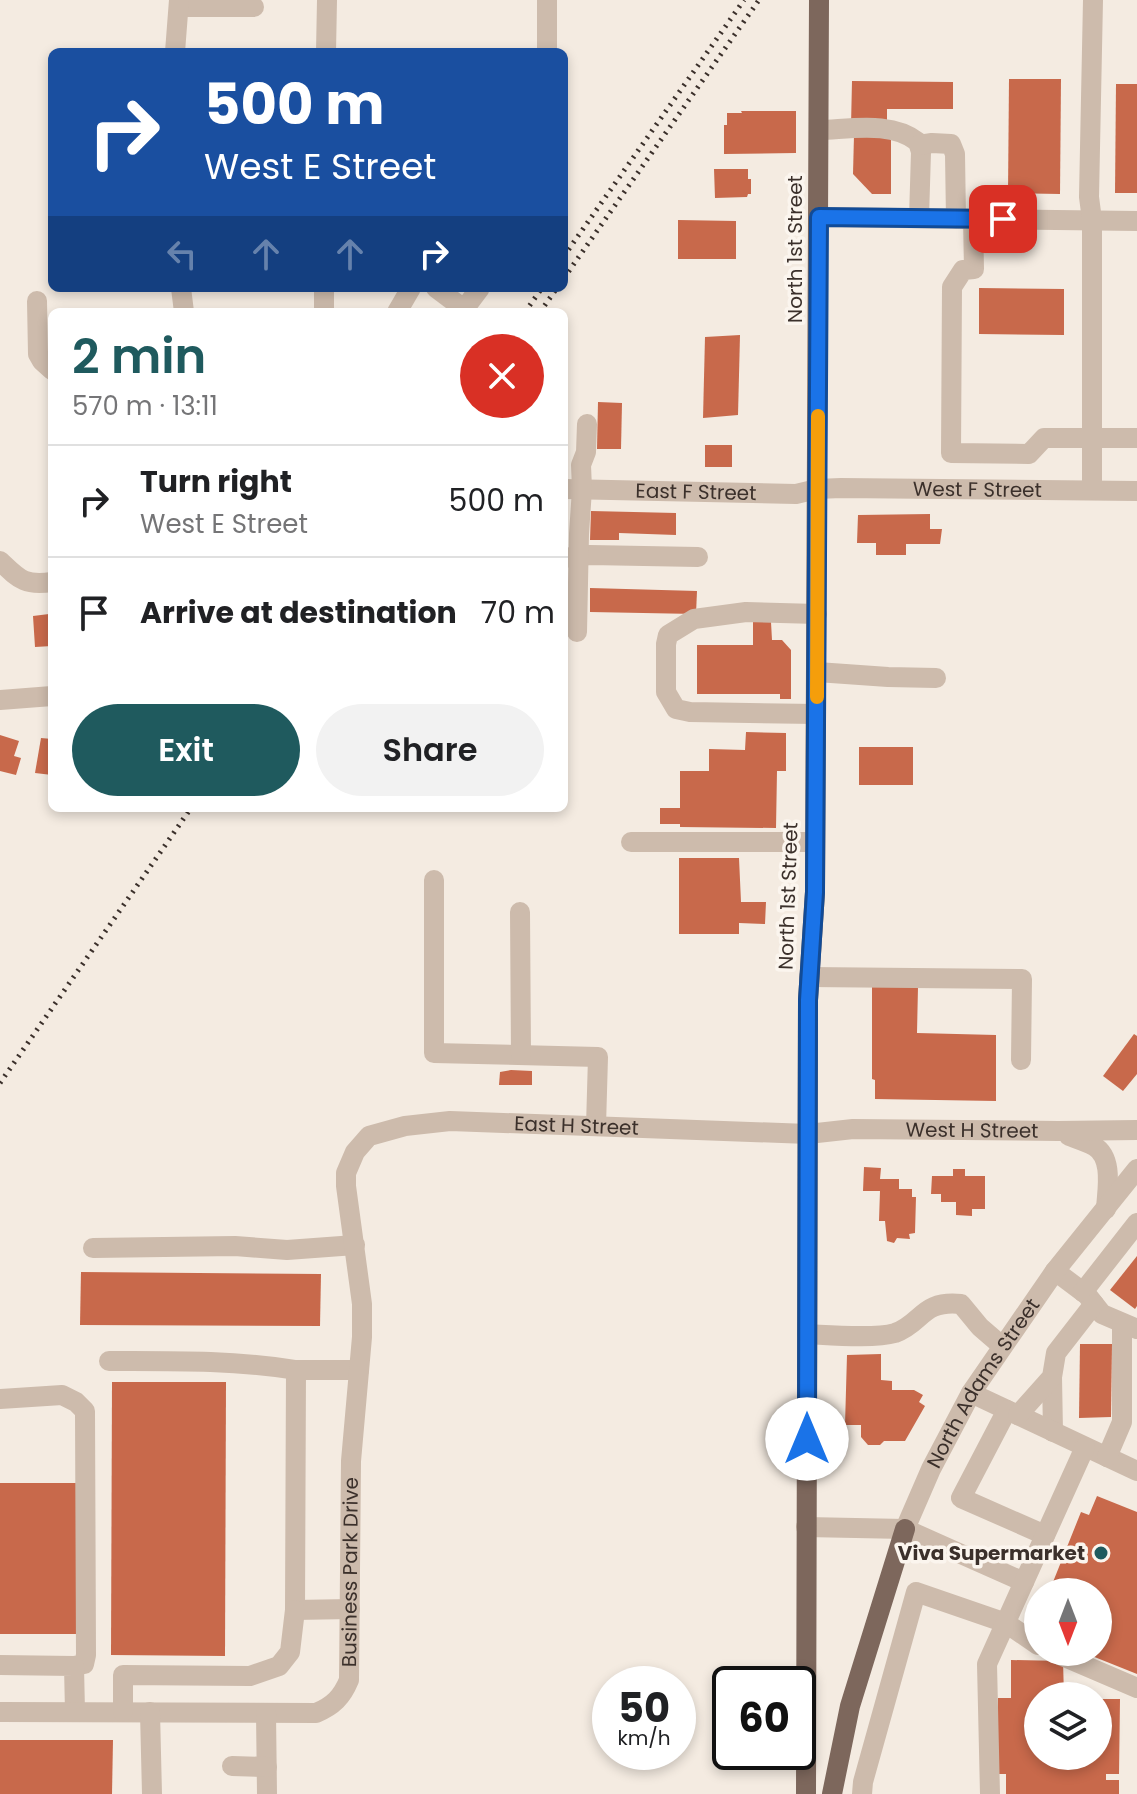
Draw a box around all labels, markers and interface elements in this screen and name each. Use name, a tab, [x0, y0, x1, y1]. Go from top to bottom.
text: 500 m	[204, 65, 385, 144]
icon: right	[72, 80, 176, 184]
text: West E Street	[204, 141, 436, 192]
street label: North 1st Street	[781, 175, 809, 323]
pin	[969, 185, 1037, 253]
icon: arrive	[981, 197, 1025, 241]
icon: left	[160, 232, 204, 276]
icon: ahead	[244, 232, 288, 276]
icon: ahead	[328, 232, 372, 276]
icon: right	[412, 232, 456, 276]
text: 2 min	[72, 323, 206, 390]
button: close	[460, 334, 544, 418]
text: 570 m · 13:11	[72, 388, 218, 424]
text: Turn right	[140, 460, 292, 503]
street label: West F Street	[913, 475, 1042, 504]
street label: East F Street	[635, 477, 757, 507]
icon: right	[72, 479, 116, 523]
text: 500 m	[449, 479, 544, 522]
text: West E Street	[140, 506, 308, 542]
icon: arrive	[72, 591, 116, 635]
text: Arrive at destination	[140, 591, 457, 634]
text: 70 m	[481, 591, 555, 634]
button: Exit	[72, 704, 300, 796]
button: Share	[316, 704, 544, 796]
street label: North 1st Street	[771, 822, 805, 970]
street label: East H Street	[514, 1109, 639, 1142]
street label: West H Street	[906, 1116, 1039, 1145]
street label: North Adams Street	[920, 1292, 1046, 1473]
position arrow	[765, 1397, 849, 1481]
street label: Business Park Drive	[335, 1477, 365, 1667]
place label: Viva Supermarket	[898, 1539, 1085, 1567]
marker: Viva Supermarket	[1092, 1544, 1110, 1562]
north arrow	[1024, 1578, 1112, 1666]
map controls	[1024, 1578, 1112, 1770]
speed limit sign: 60	[712, 1666, 816, 1770]
text: 50	[618, 1680, 670, 1736]
button: layers	[1024, 1682, 1112, 1770]
text: km/h	[617, 1724, 671, 1752]

